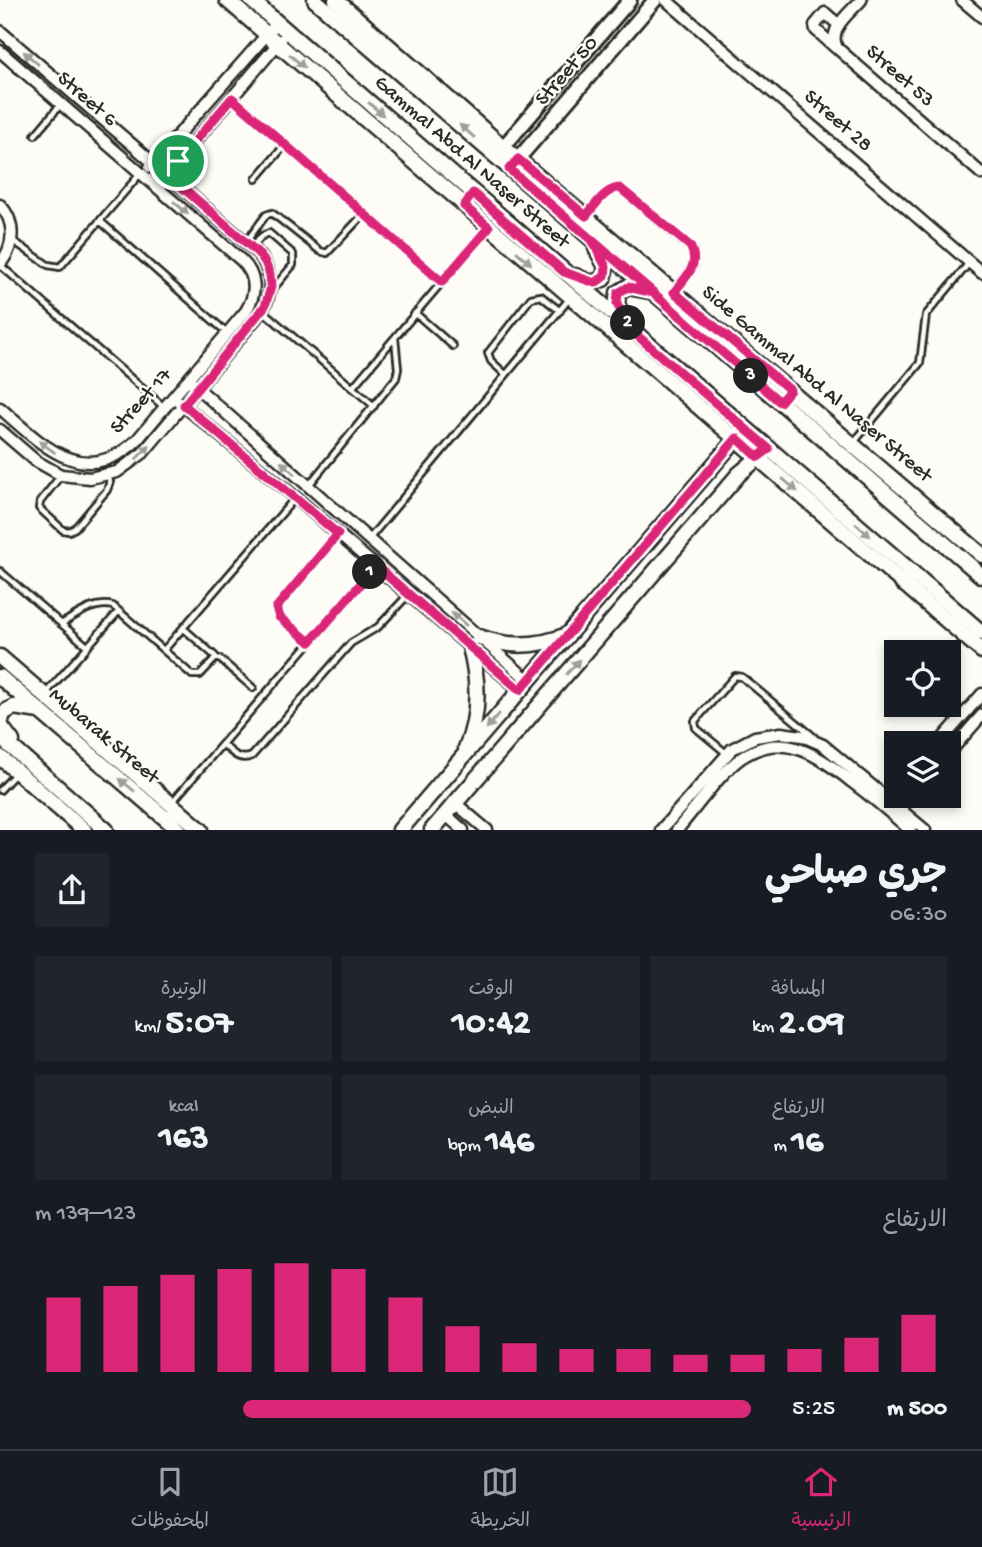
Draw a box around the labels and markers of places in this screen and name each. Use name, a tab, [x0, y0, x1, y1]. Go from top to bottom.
pin	[148, 131, 208, 191]
pin: 2	[610, 306, 646, 340]
pin: 3	[734, 358, 768, 394]
pin: 1	[352, 554, 388, 590]

